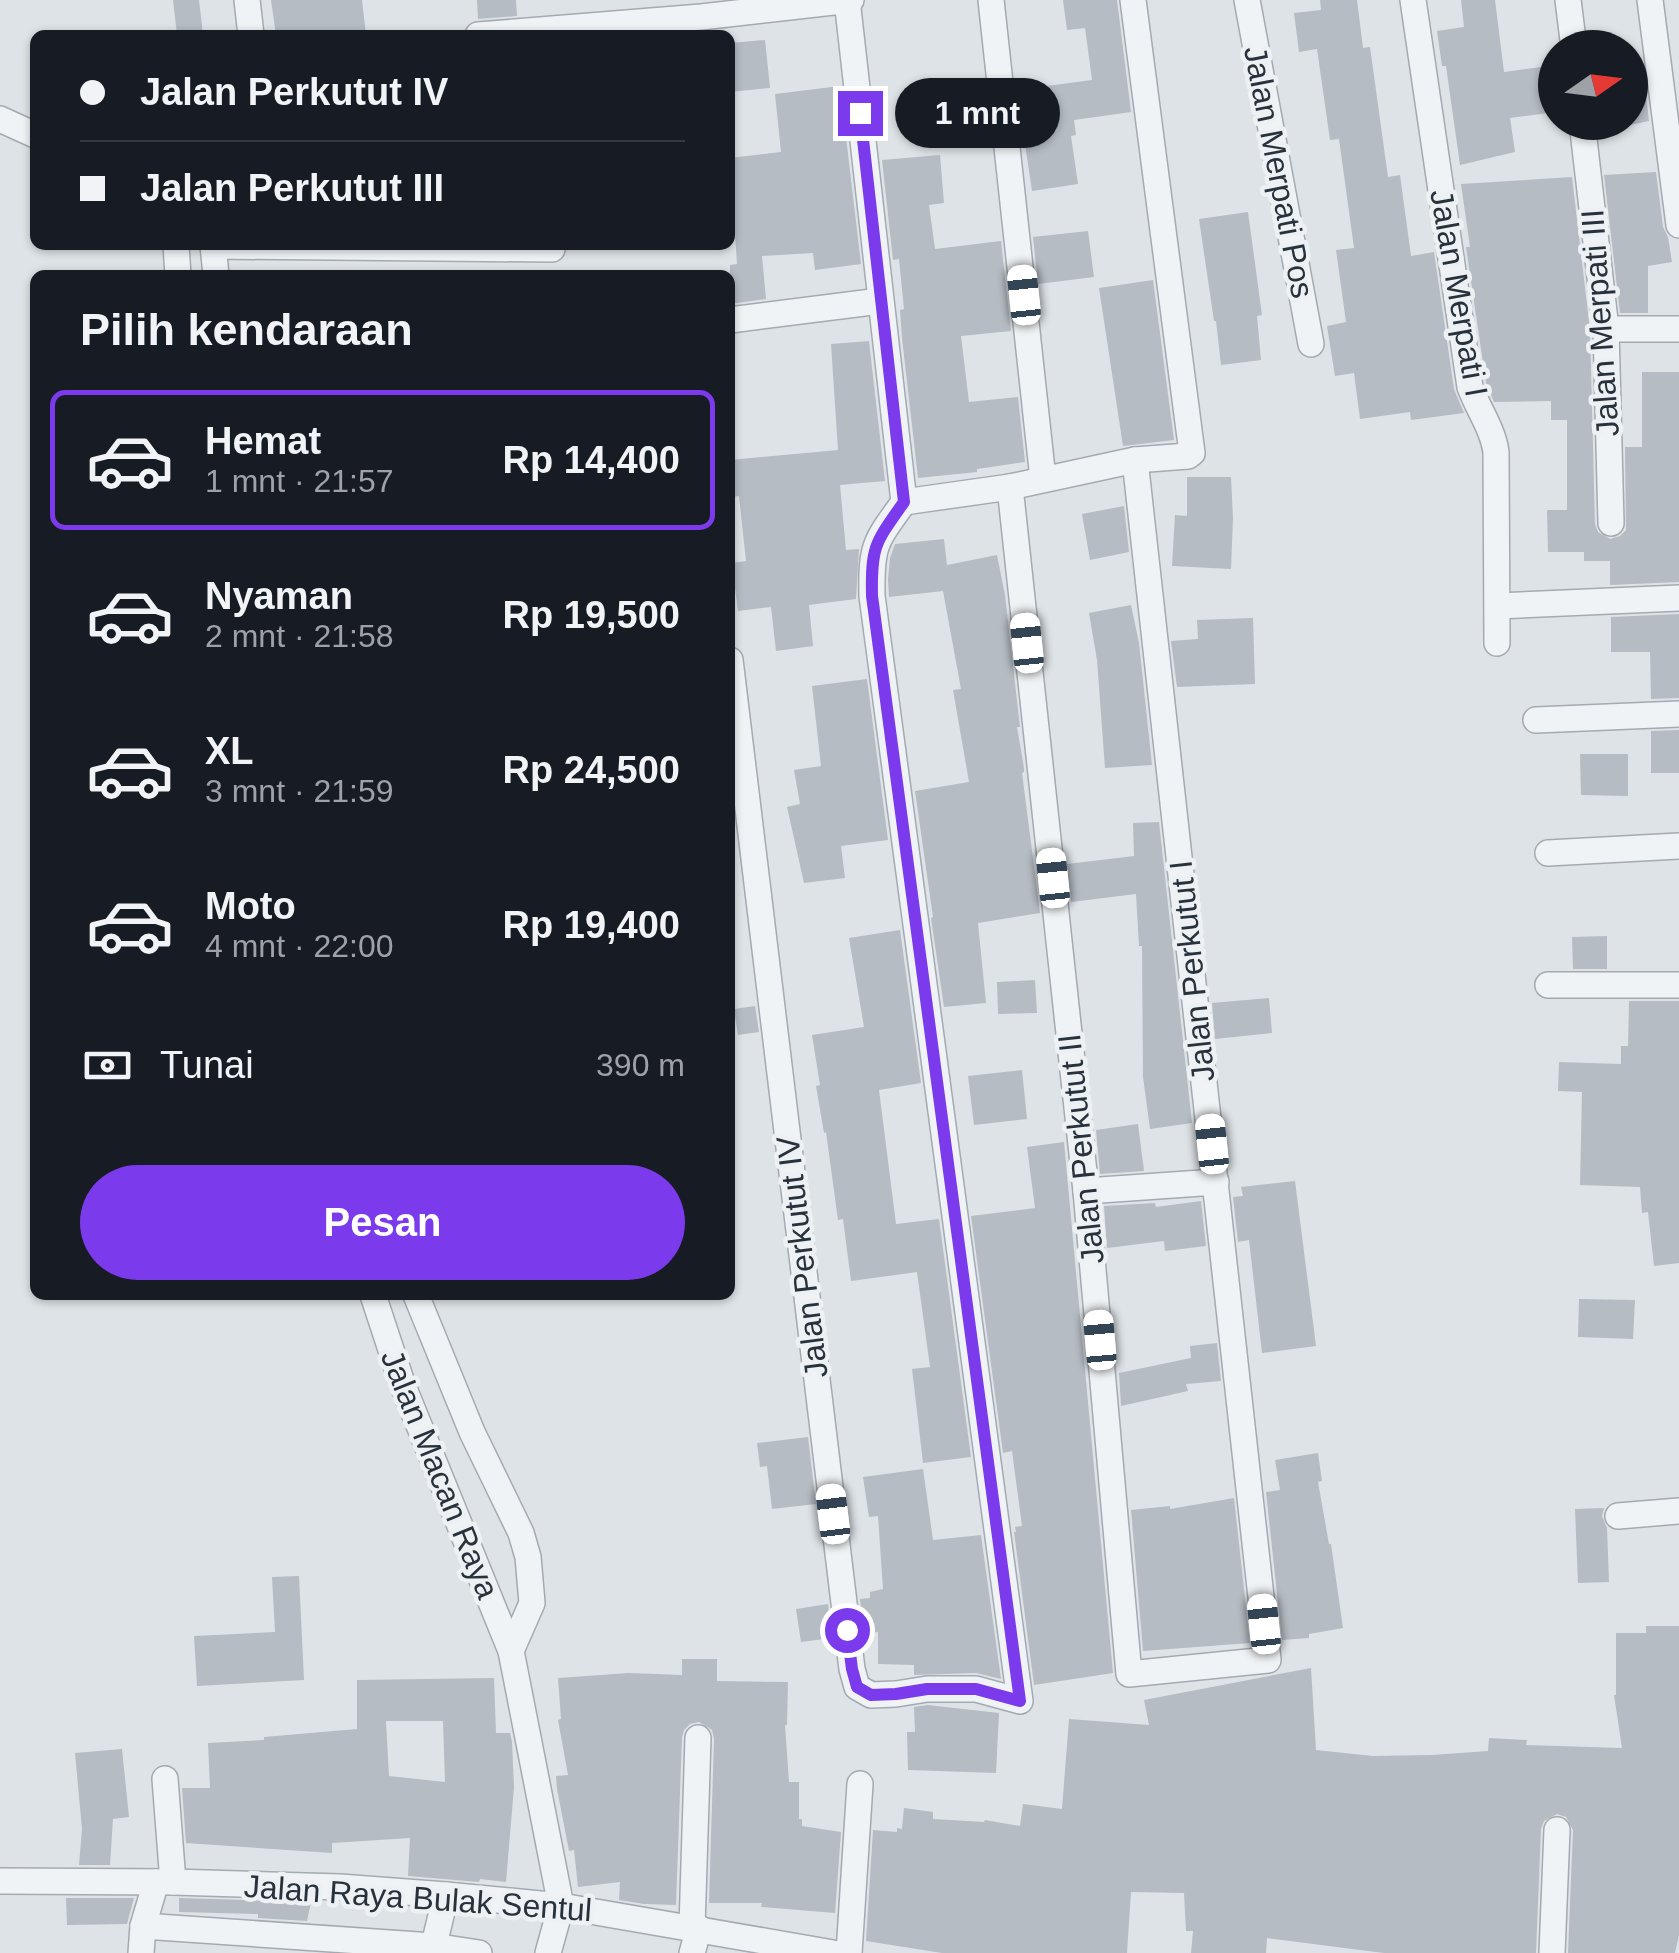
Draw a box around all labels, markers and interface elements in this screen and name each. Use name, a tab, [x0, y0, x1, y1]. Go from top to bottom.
north arrow	[1538, 30, 1648, 140]
map controls	[1538, 30, 1648, 140]
street label: Jalan Merpati Pos	[1237, 43, 1321, 301]
text: Jalan Perkutut IV	[140, 71, 448, 113]
callout: 1 mnt	[895, 78, 1060, 148]
route end	[838, 91, 883, 136]
text: 1 mnt	[935, 95, 1020, 131]
text: Jalan Perkutut III	[140, 167, 444, 209]
street label: Jalan Merpati I	[1423, 187, 1495, 399]
street label: Jalan Merpati III	[1574, 208, 1626, 438]
car	[1006, 264, 1042, 326]
text: Pilih kendaraan	[80, 304, 413, 355]
icon: car	[85, 415, 175, 505]
text: Hemat	[205, 420, 321, 462]
text: Rp 14,400	[503, 439, 680, 481]
text: 1 mnt · 21:57	[205, 463, 394, 499]
icon: car	[85, 570, 175, 660]
text: Nyaman	[205, 575, 353, 617]
text: Rp 19,500	[503, 594, 680, 636]
car	[1009, 612, 1045, 674]
text: 2 mnt · 21:58	[205, 618, 394, 654]
icon: car	[85, 725, 175, 815]
text: XL	[205, 730, 254, 772]
text: Rp 24,500	[503, 749, 680, 791]
text: 3 mnt · 21:59	[205, 773, 394, 809]
car	[1035, 847, 1071, 909]
street label: Jalan Perkutut I	[1162, 859, 1222, 1083]
icon: car	[85, 880, 175, 970]
text: Moto	[205, 885, 296, 927]
text: Rp 19,400	[503, 904, 680, 946]
text: 4 mnt · 22:00	[205, 928, 394, 964]
street label: Jalan Perkutut II	[1051, 1032, 1111, 1266]
icon: cash	[80, 1038, 135, 1093]
text: Tunai	[160, 1044, 254, 1086]
text: 390 m	[596, 1047, 685, 1083]
car	[1194, 1113, 1230, 1175]
street label: Jalan Perkutut IV	[769, 1133, 835, 1380]
button: Pesan	[80, 1165, 685, 1280]
car	[1082, 1309, 1118, 1371]
street label: Jalan Macan Raya	[374, 1344, 506, 1604]
car	[814, 1482, 852, 1546]
car	[1246, 1593, 1282, 1655]
route start	[825, 1608, 870, 1653]
street label: Jalan Raya Bulak Sentul	[243, 1868, 593, 1928]

